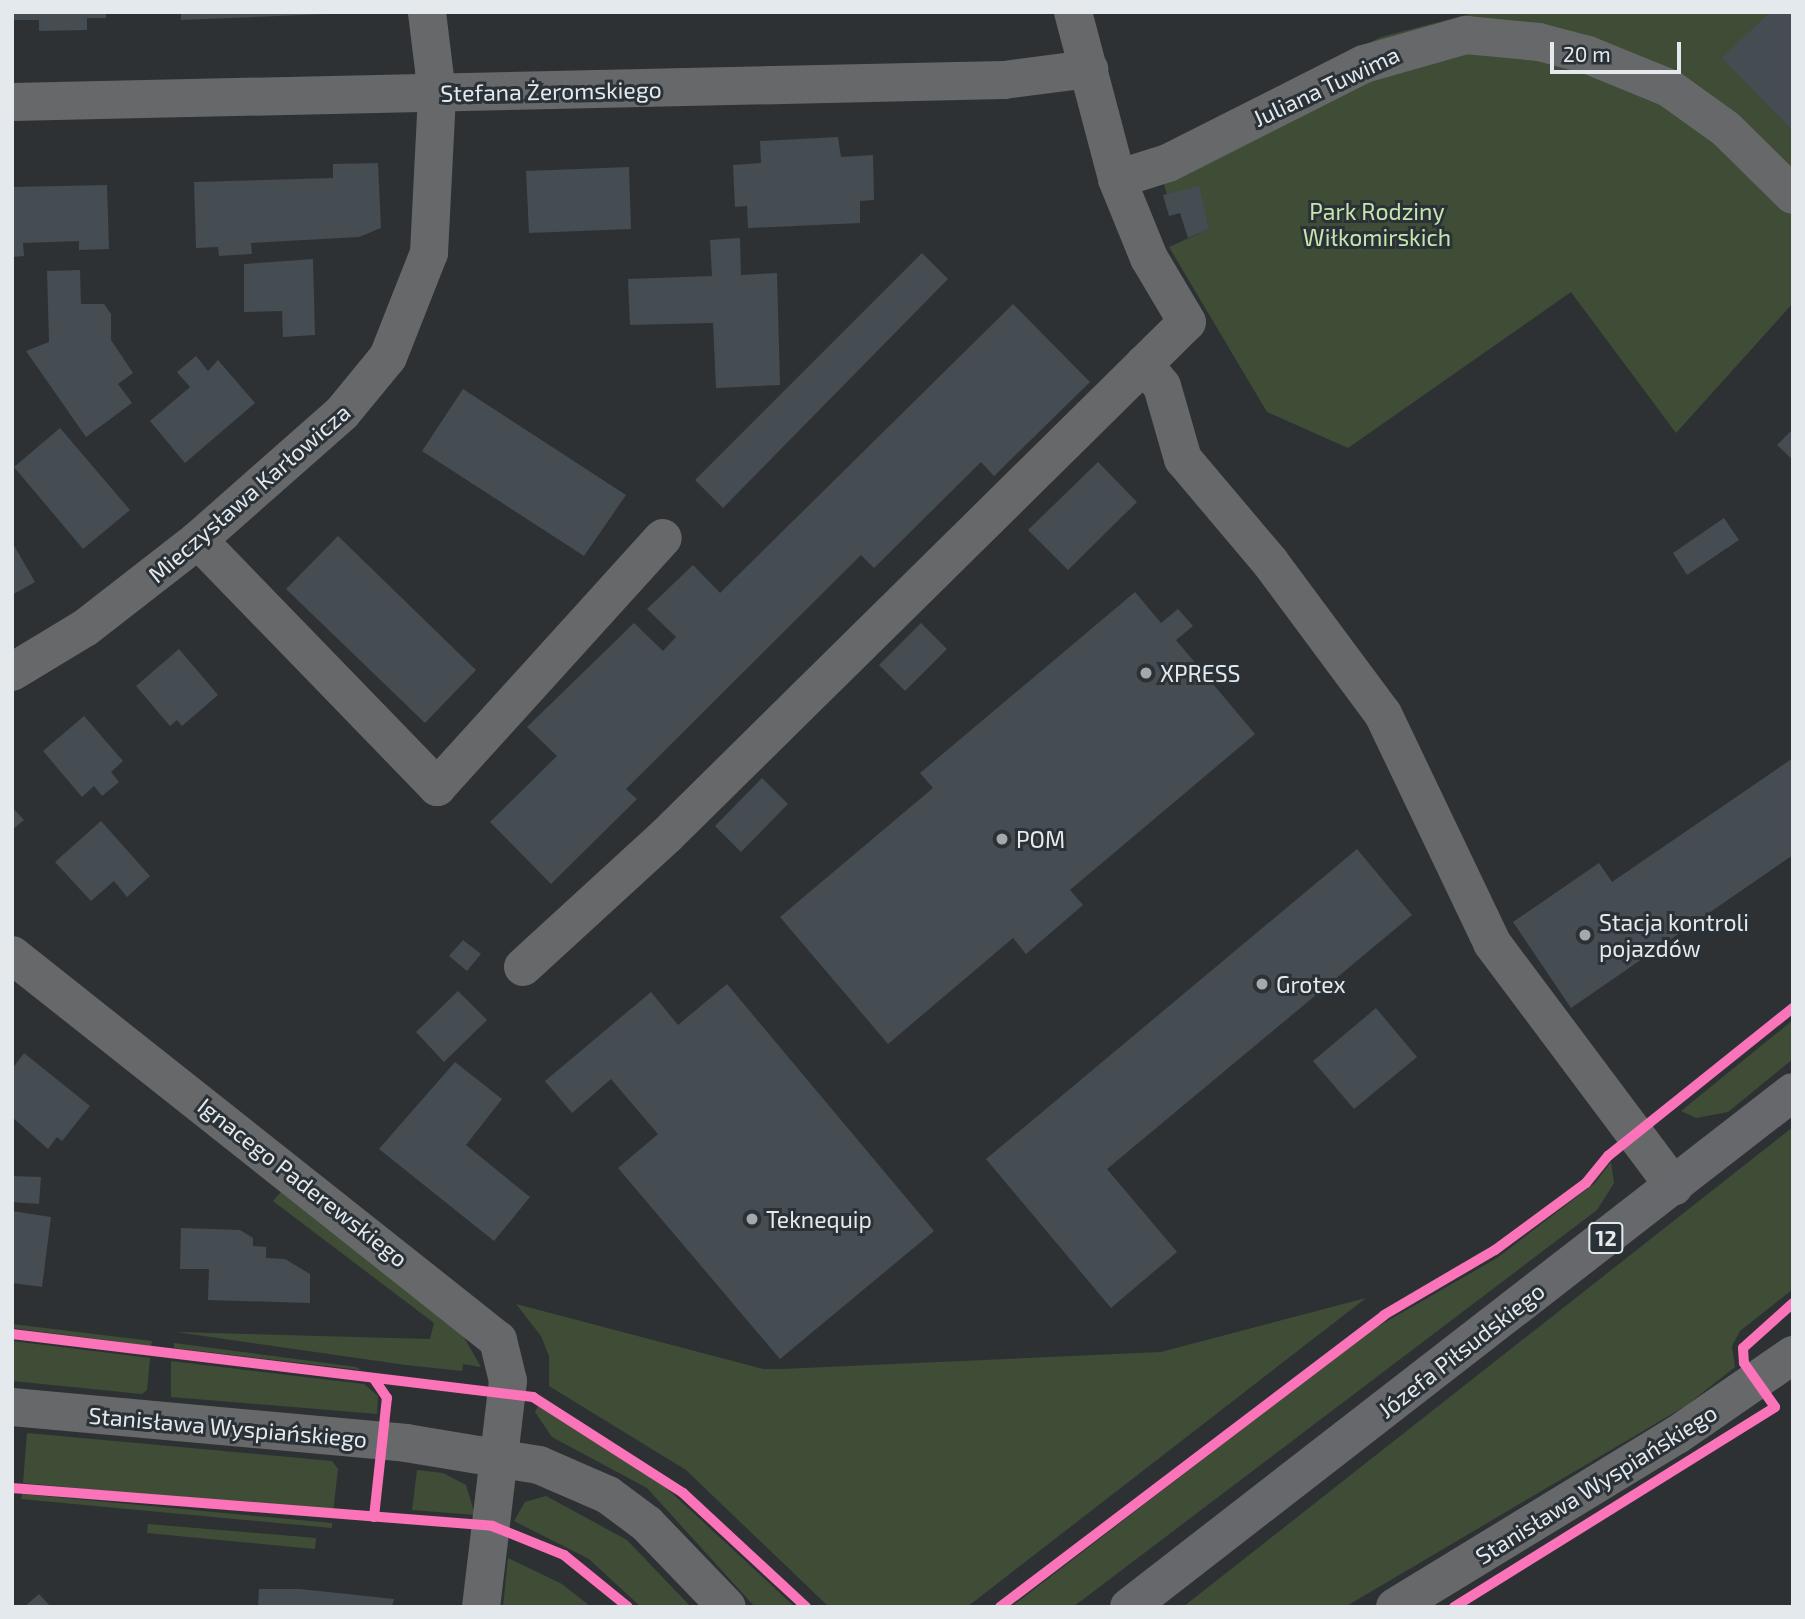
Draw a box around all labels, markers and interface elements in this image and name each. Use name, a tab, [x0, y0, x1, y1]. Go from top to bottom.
scale bar	[1553, 28, 1684, 72]
street label: Juliana Tuwima	[1248, 40, 1404, 132]
text: 20 m	[1563, 41, 1611, 66]
street label: Stefana Żeromskiego	[440, 75, 662, 107]
park label: Park Rodziny Wiłkomirskich	[1303, 197, 1451, 251]
street label: Mieczysława Karłowicza	[143, 398, 355, 588]
place label: XPRESS	[1160, 659, 1241, 687]
marker: XPRESS	[1138, 665, 1154, 681]
place label: POM	[1016, 825, 1065, 853]
marker: POM	[994, 831, 1010, 847]
place label: Stacja kontroli pojazdów	[1599, 908, 1749, 962]
marker: Stacja kontroli pojazdów	[1577, 927, 1593, 943]
place label: Grotex	[1276, 970, 1346, 998]
marker: Grotex	[1254, 976, 1270, 992]
street label: Ignacego Paderewskiego	[193, 1092, 413, 1272]
place label: Teknequip	[766, 1205, 872, 1233]
marker: Teknequip	[744, 1211, 760, 1227]
road number: 12	[1587, 1220, 1625, 1256]
street label: Józefa Piłsudskiego	[1372, 1276, 1550, 1424]
street label: Stanisława Wyspiańskiego	[1470, 1398, 1722, 1570]
street label: Stanisława Wyspiańskiego	[88, 1401, 368, 1453]

